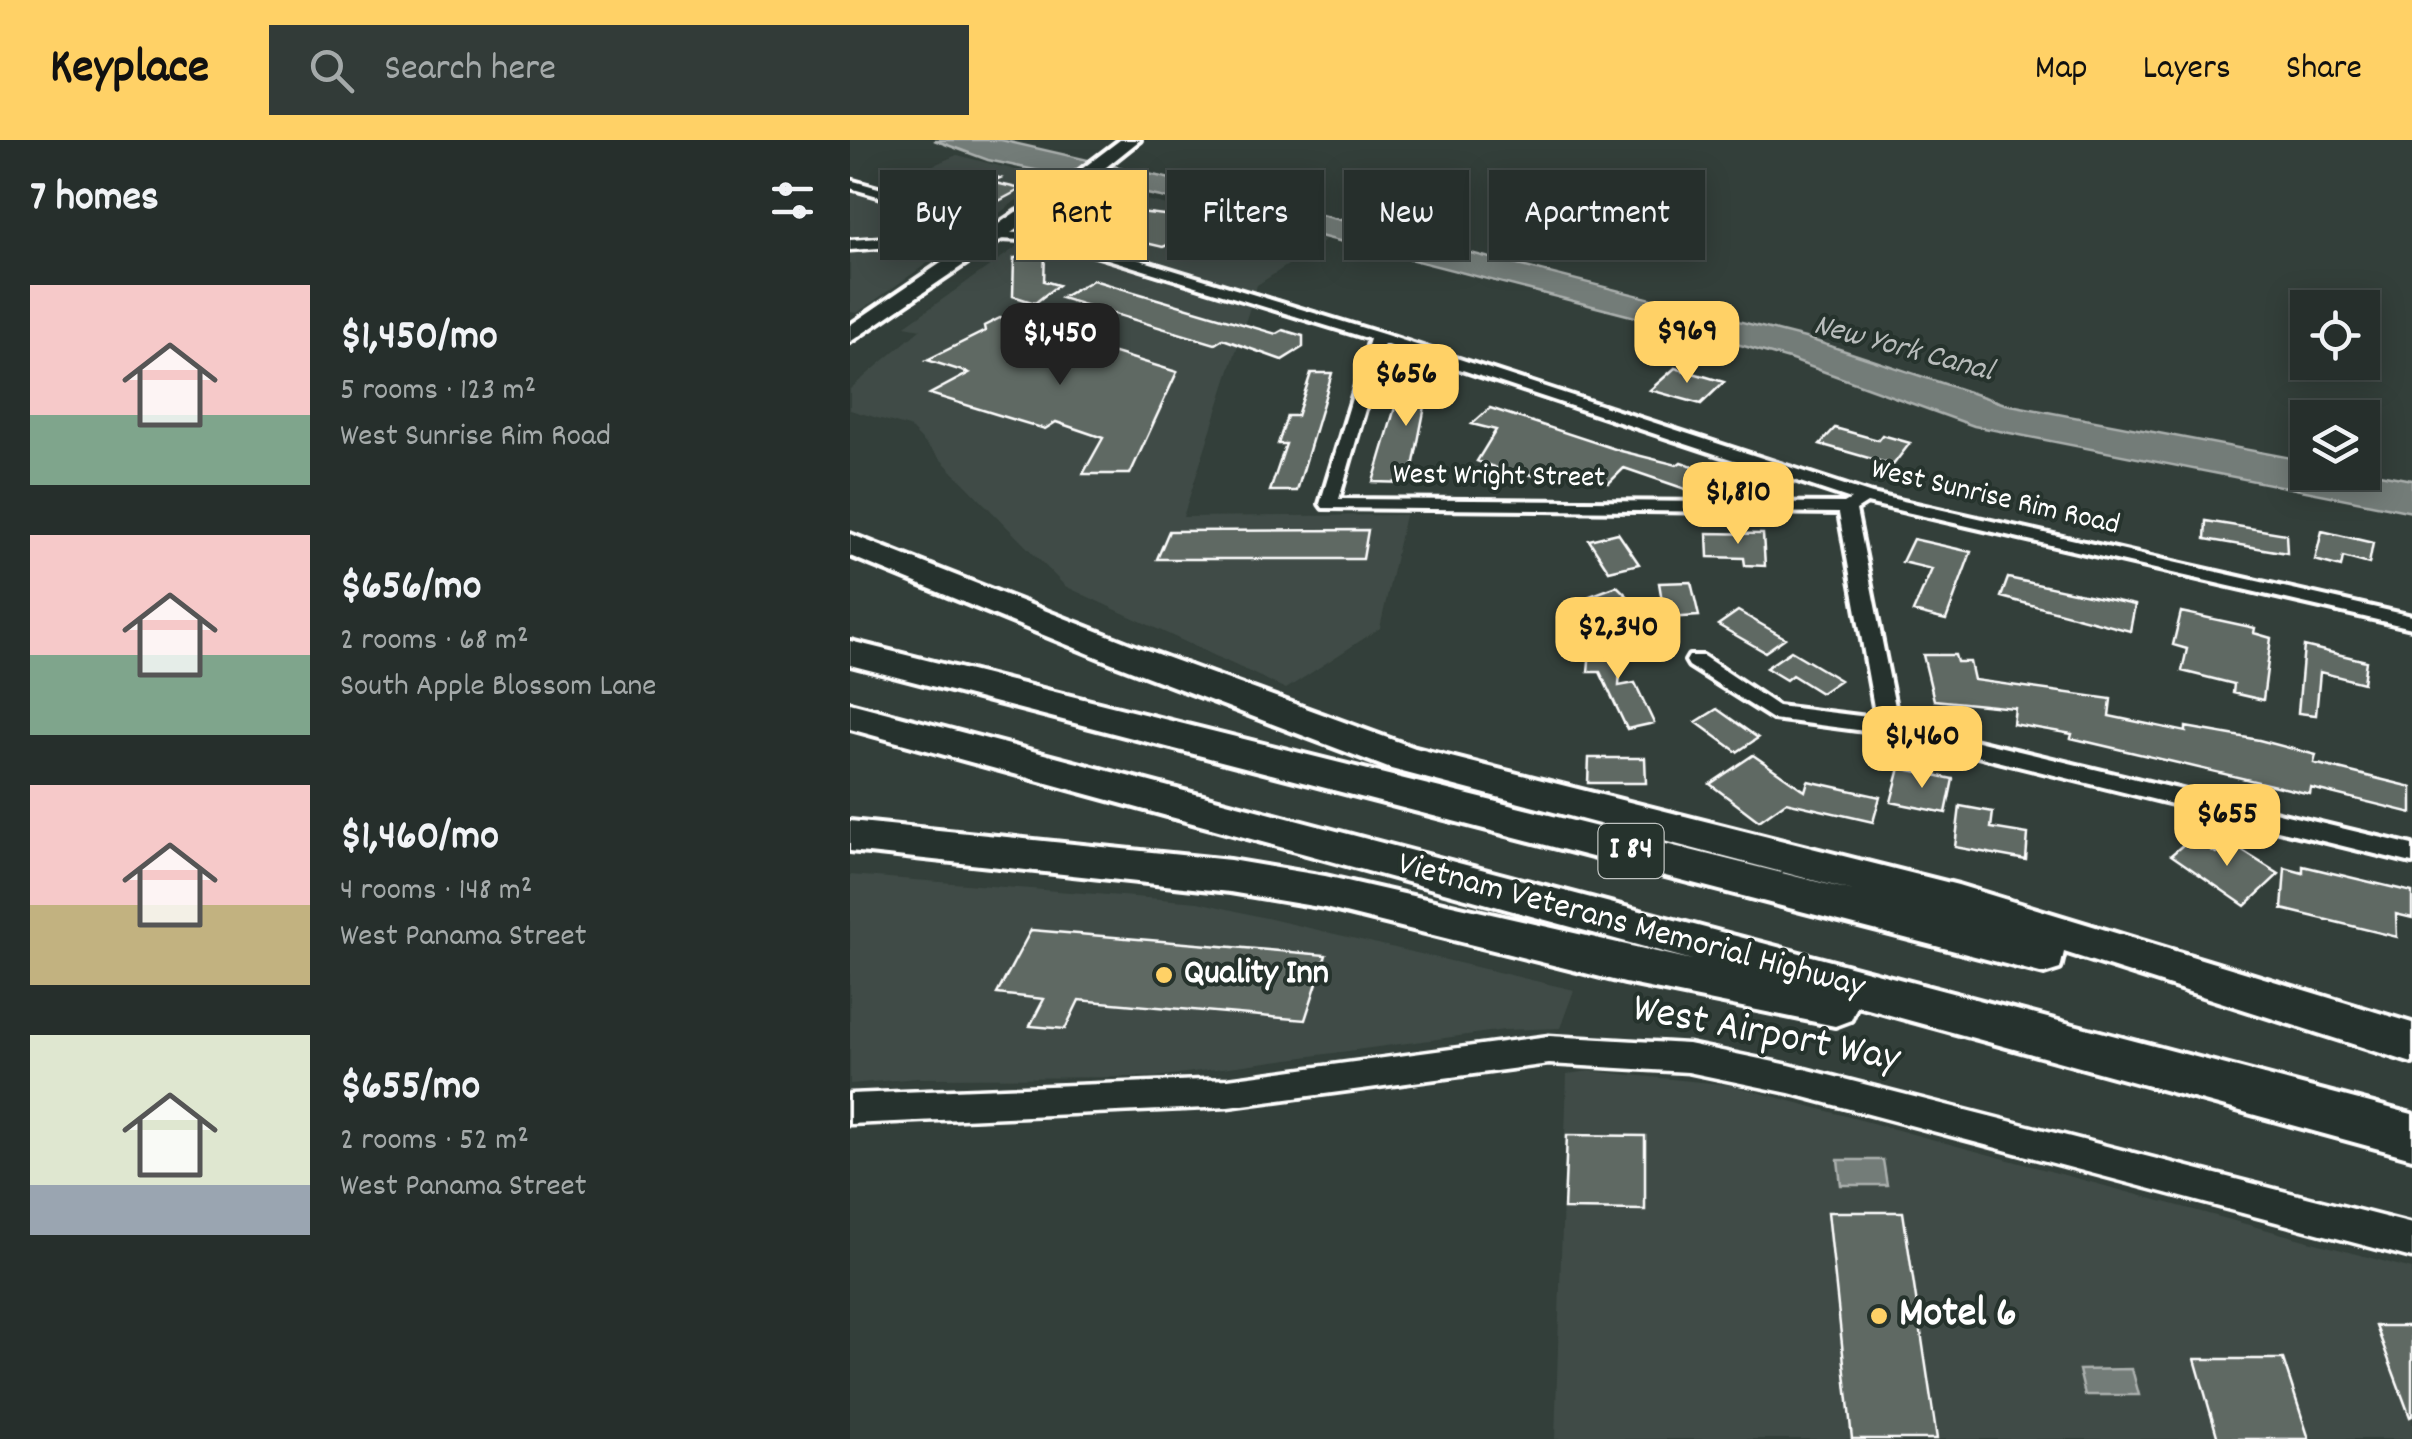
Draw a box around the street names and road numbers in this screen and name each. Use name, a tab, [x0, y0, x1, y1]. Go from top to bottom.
street label: West Sunrise Rim Road	[1866, 449, 2124, 549]
street label: West Wright Street	[1392, 455, 1606, 501]
road number: I 84	[1598, 824, 1664, 878]
street label: Vietnam Veterans Memorial Highway	[1392, 841, 1871, 1014]
street label: West Airport Way	[1627, 981, 1906, 1092]

